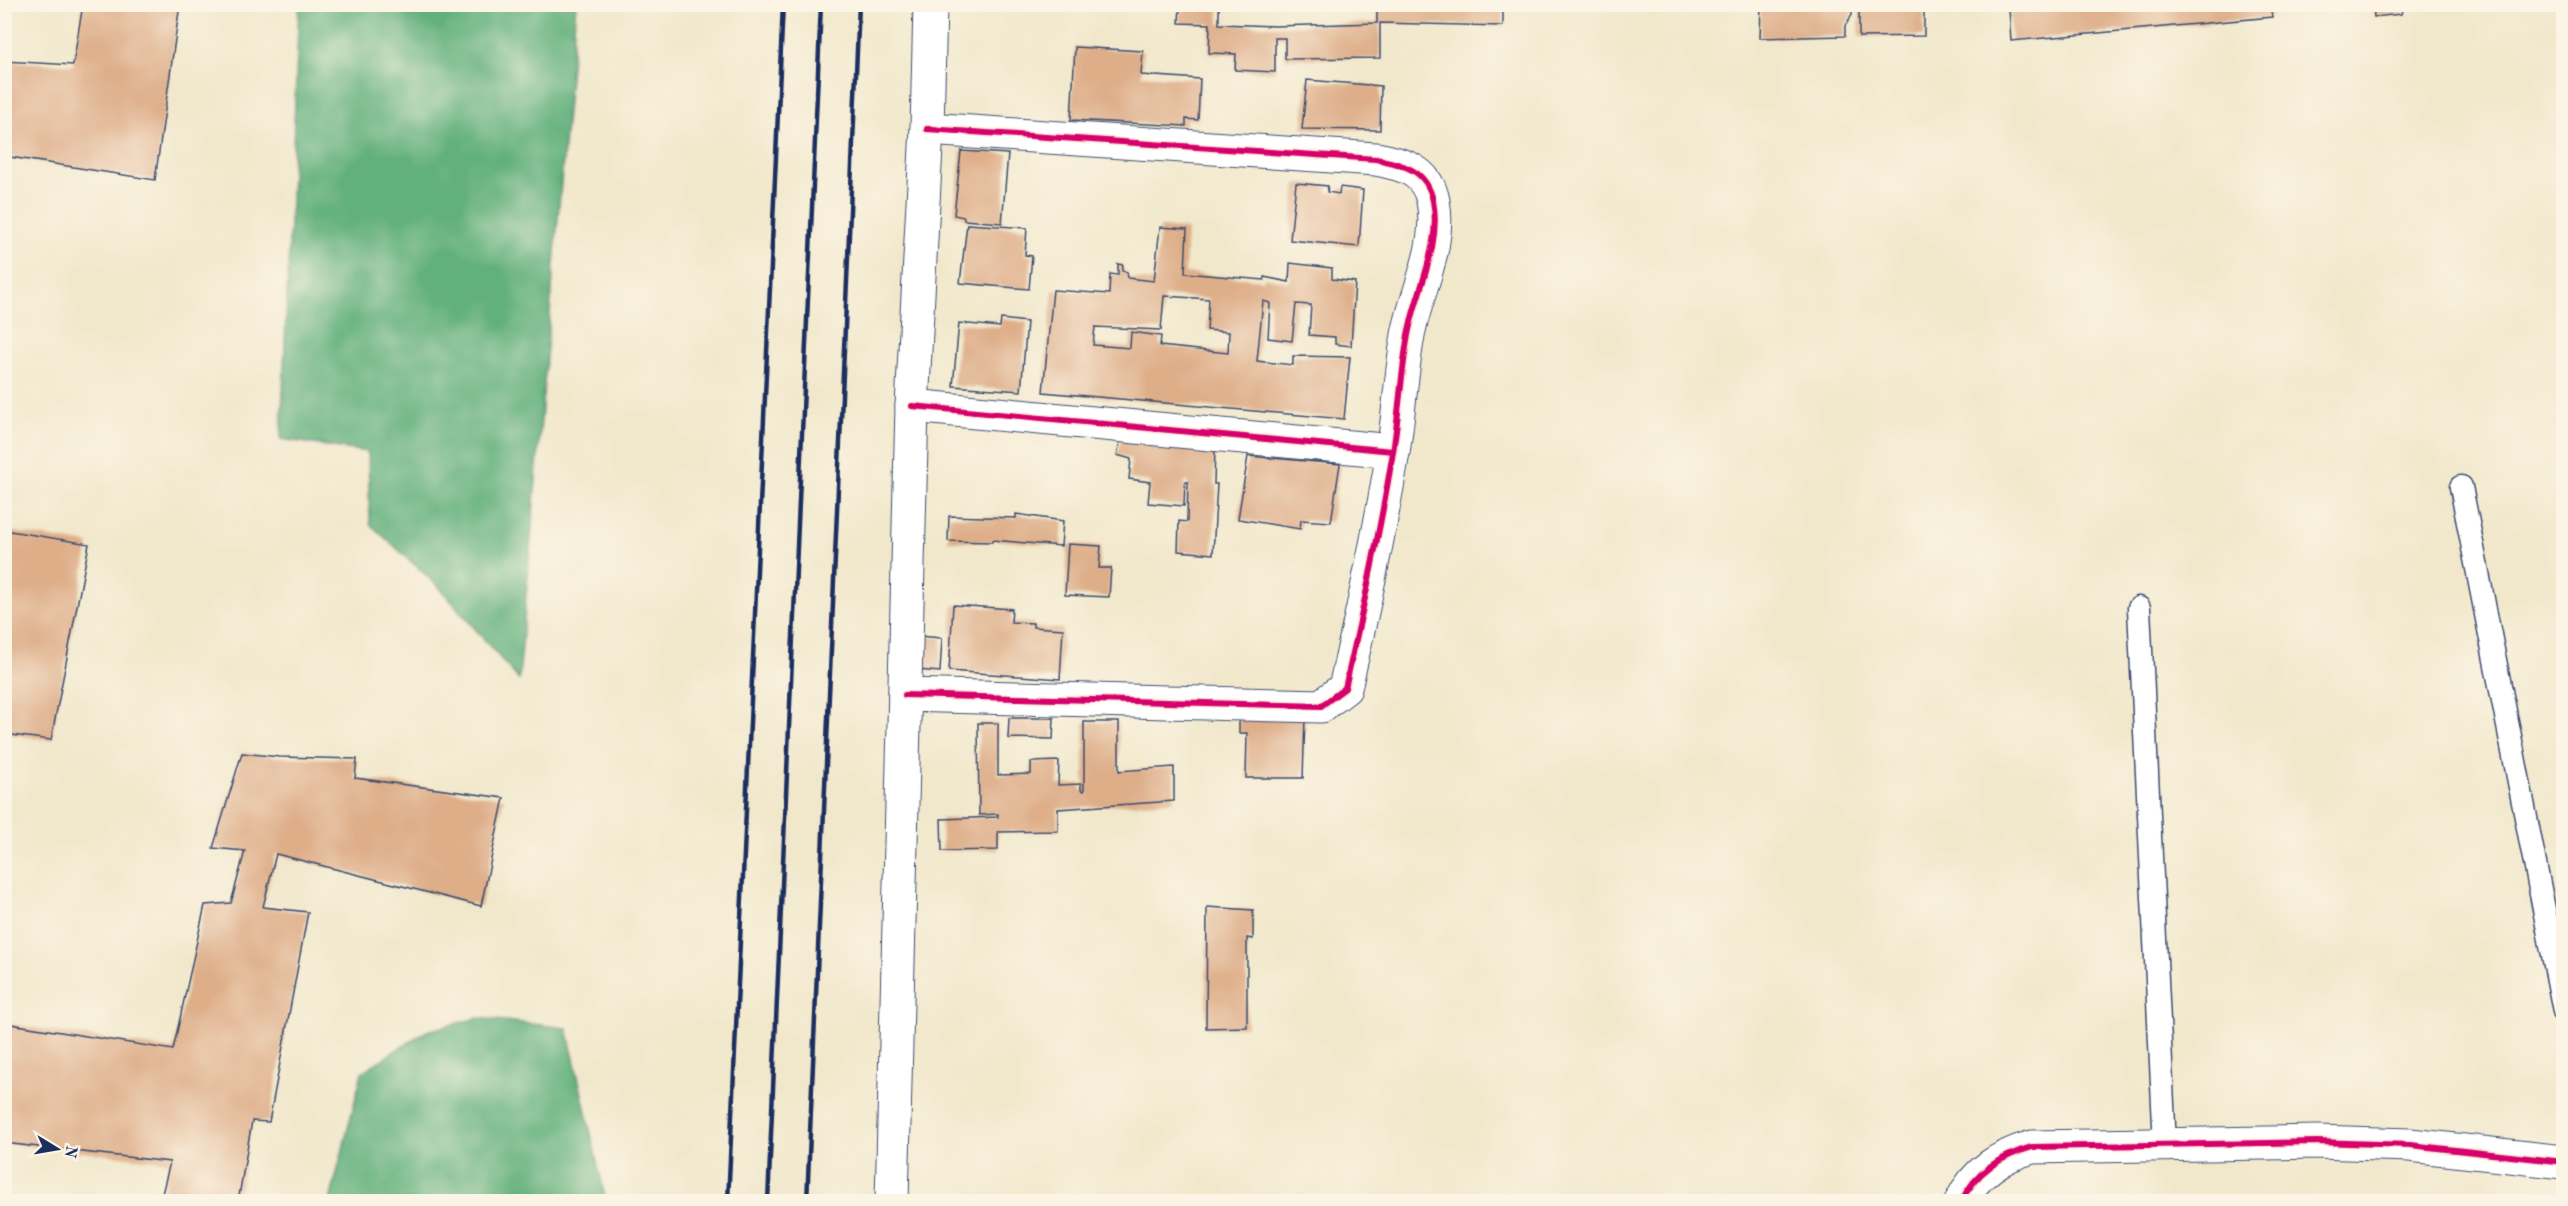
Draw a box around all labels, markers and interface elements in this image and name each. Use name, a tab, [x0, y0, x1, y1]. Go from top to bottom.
north arrow	[27, 1119, 87, 1179]
text: N	[61, 1144, 79, 1160]

